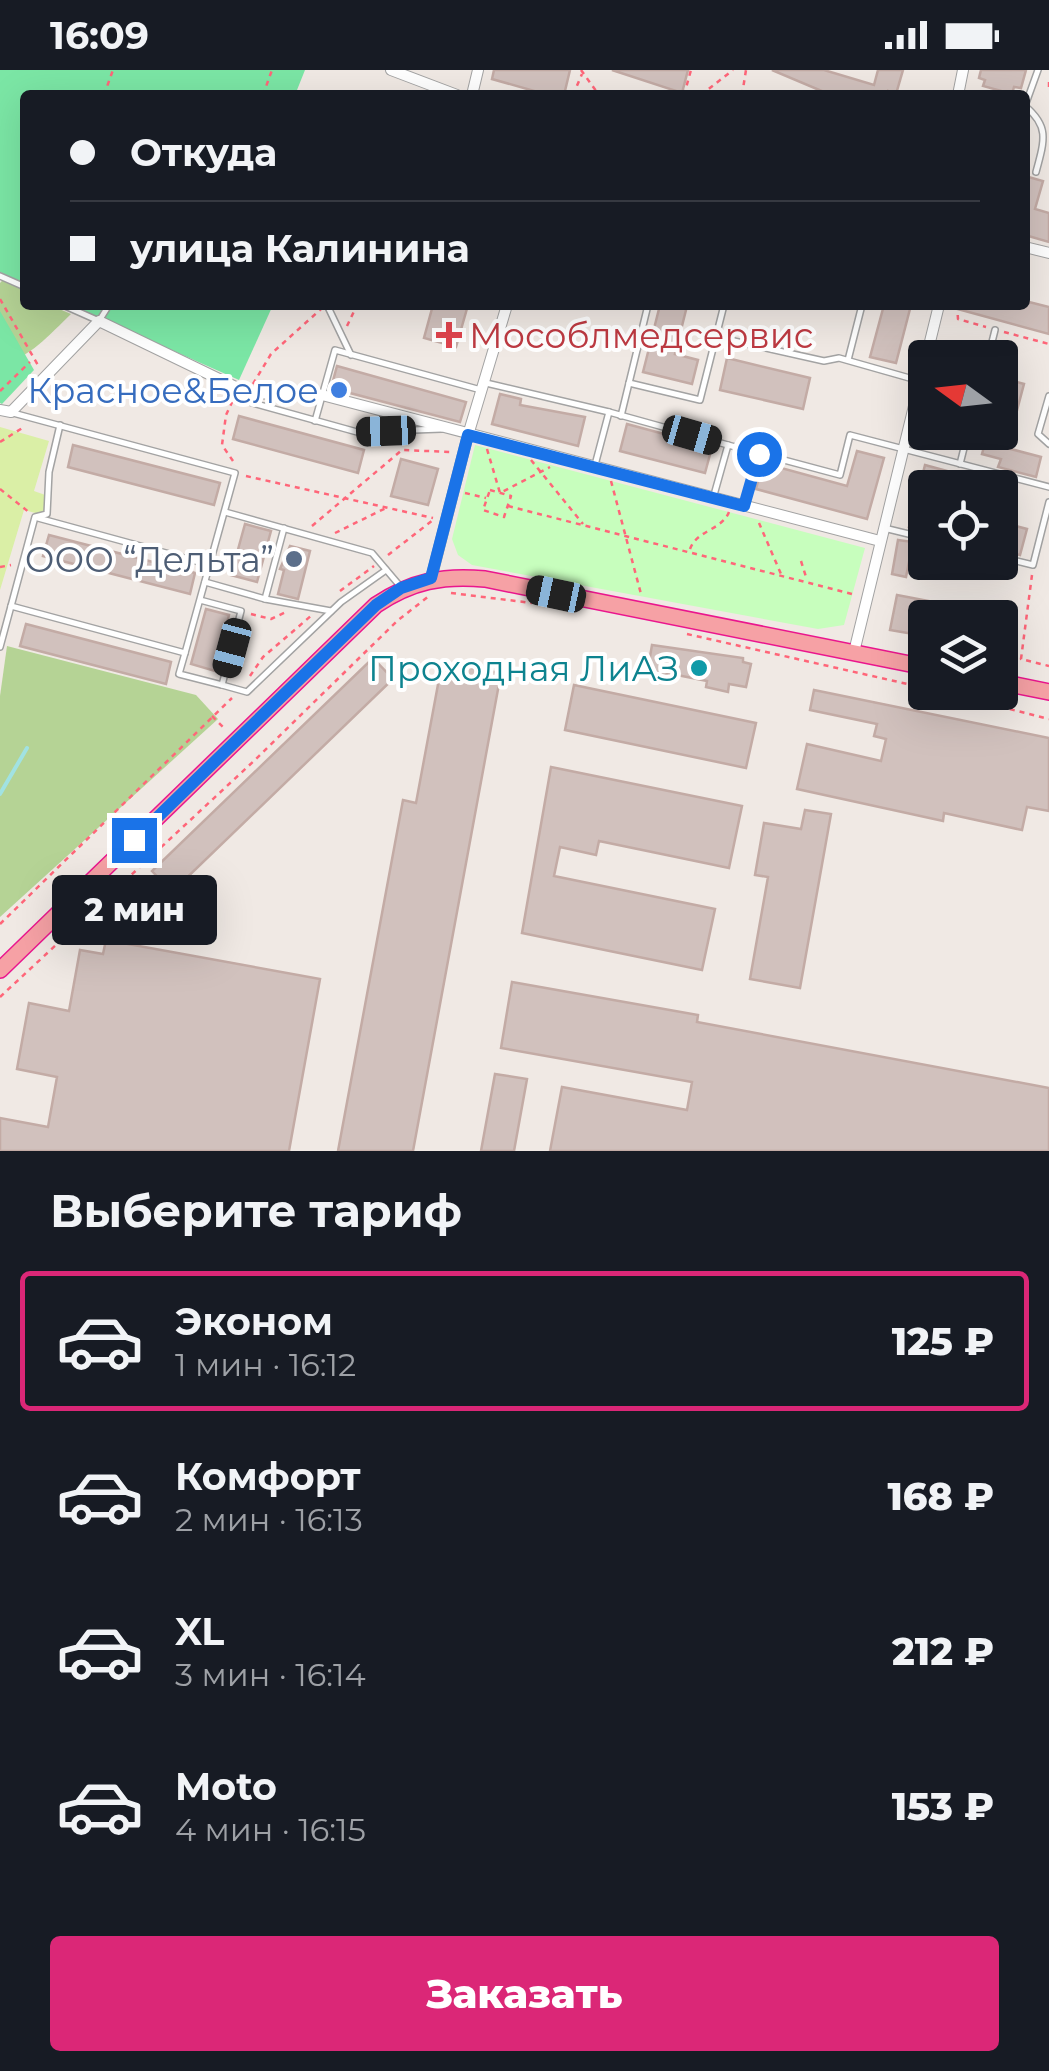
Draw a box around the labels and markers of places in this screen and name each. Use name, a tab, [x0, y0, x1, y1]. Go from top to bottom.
place label: Мособлмедсервис	[469, 314, 814, 357]
marker: Мособлмедсервис	[438, 324, 460, 346]
place label: Красное&Белое	[27, 369, 319, 412]
marker: Красное&Белое	[328, 379, 350, 401]
place label: ООО “Дельта”	[25, 538, 274, 581]
marker: ООО “Дельта”	[283, 548, 305, 570]
place label: Проходная ЛиАЗ	[368, 647, 679, 690]
marker: Проходная ЛиАЗ	[688, 657, 710, 679]

